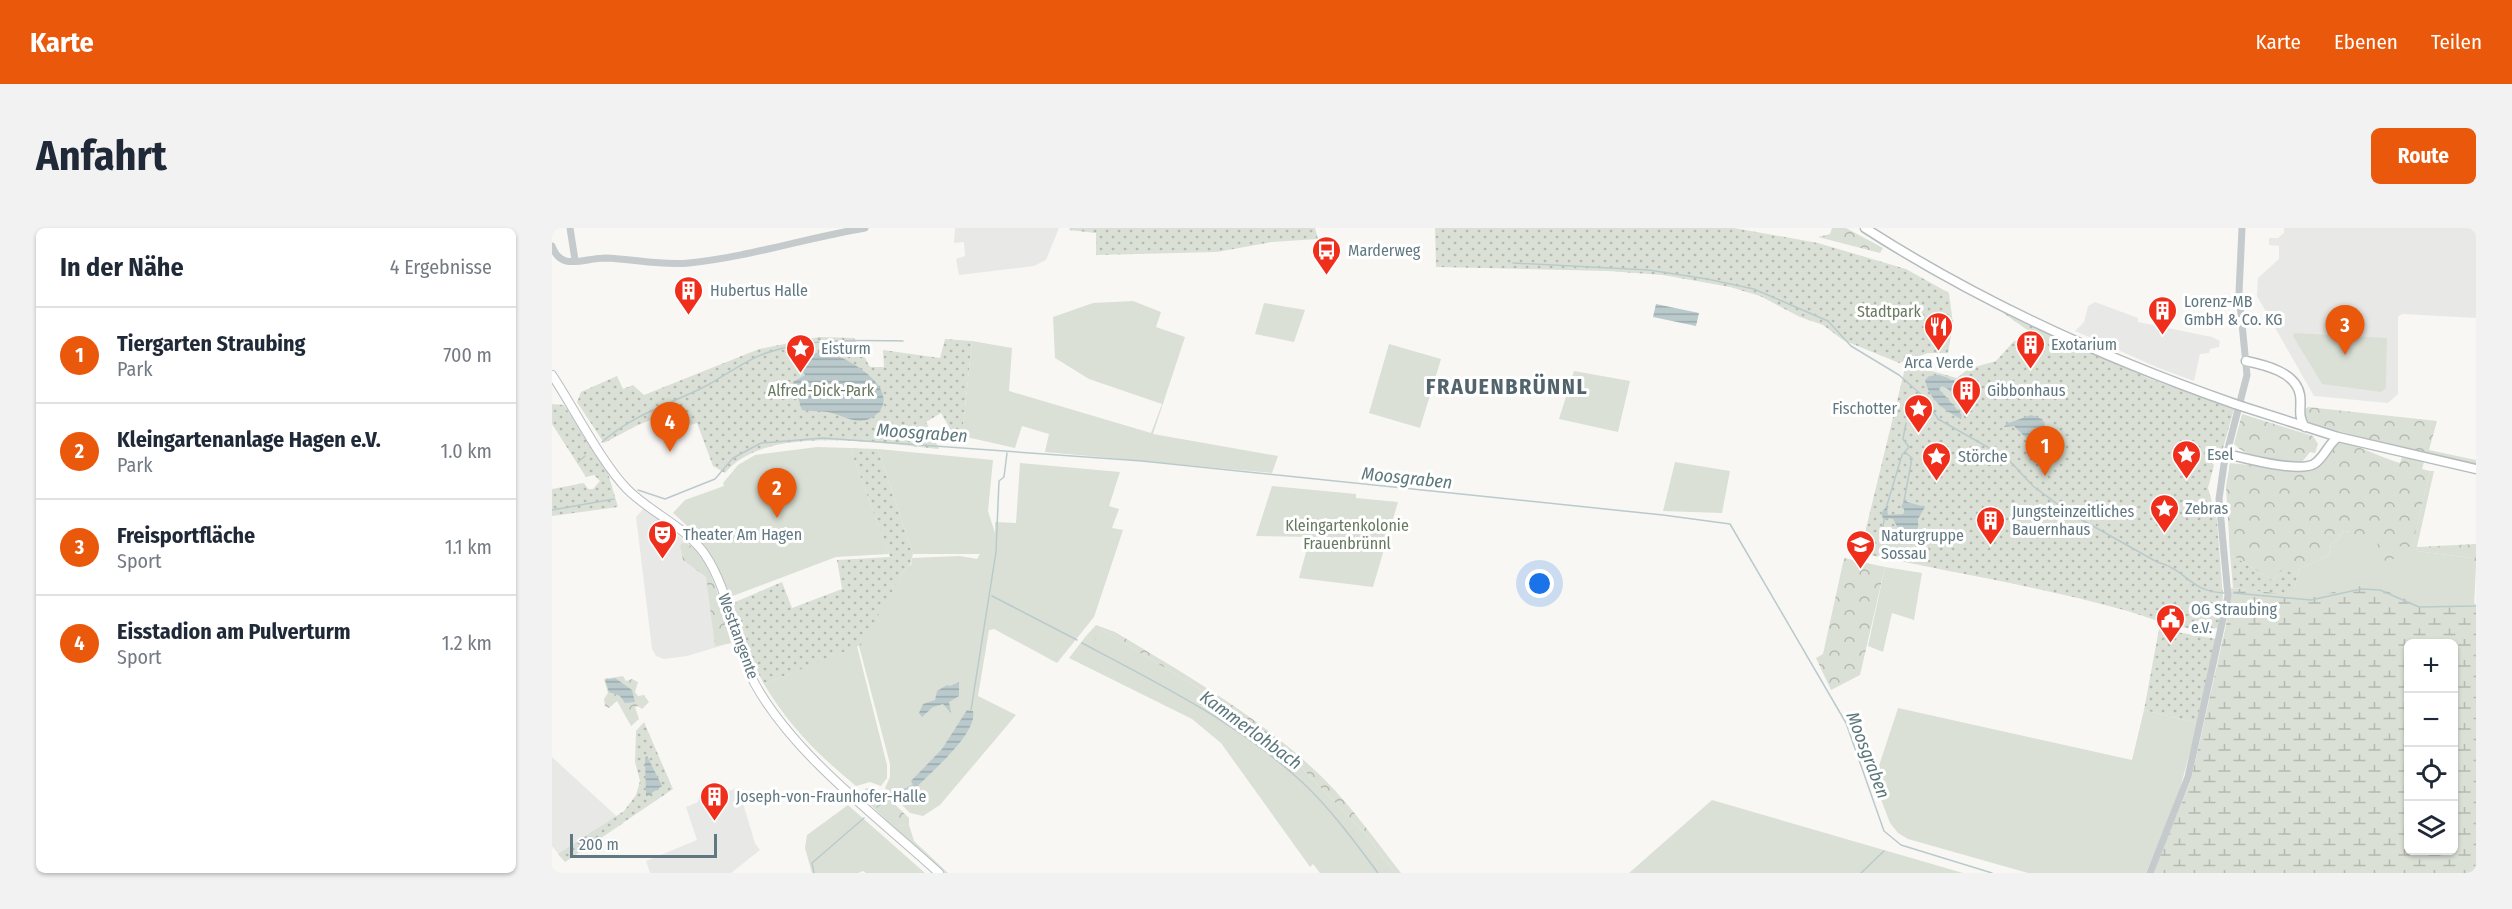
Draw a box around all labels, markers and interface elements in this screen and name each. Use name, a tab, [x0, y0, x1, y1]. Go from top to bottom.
text: Karte	[30, 26, 94, 59]
text: Karte	[2255, 29, 2301, 55]
text: Ebenen	[2334, 29, 2398, 55]
text: Teilen	[2431, 29, 2482, 55]
button: Route	[2371, 128, 2476, 184]
text: Anfahrt	[36, 131, 167, 181]
bus stop icon: Marderweg	[1311, 234, 1343, 276]
place label: Marderweg	[1348, 241, 1421, 260]
text: In der Nähe	[60, 252, 184, 283]
text: 4 Ergebnisse	[390, 255, 492, 279]
building icon: Hubertus Halle	[673, 274, 705, 316]
place label: Hubertus Halle	[710, 281, 808, 300]
place label: Lorenz-MB GmbH & Co. KG	[2184, 292, 2282, 329]
building icon: Lorenz-MB GmbH & Co. KG	[2147, 294, 2179, 336]
park label: Stadtpark	[1857, 302, 1922, 321]
pin: 3	[2326, 306, 2364, 355]
restaurant icon: Arca Verde	[1923, 310, 1955, 352]
building icon: Exotarium	[2014, 328, 2046, 370]
text: Tiergarten Straubing	[117, 330, 306, 357]
place icon: Eisturm	[784, 332, 816, 374]
place label: Exotarium	[2051, 335, 2117, 354]
place label: Eisturm	[821, 339, 871, 358]
text: 1	[75, 343, 84, 367]
text: 700 m	[443, 343, 492, 367]
place label: Arca Verde	[1904, 353, 1974, 372]
text: Park	[117, 357, 153, 381]
district label: FRAUENBRÜNNL	[1426, 373, 1588, 400]
building icon: Gibbonhaus	[1950, 374, 1982, 416]
park label: Alfred-Dick-Park	[768, 381, 875, 400]
place label: Gibbonhaus	[1987, 381, 2066, 400]
place icon: Fischotter	[1902, 392, 1934, 434]
place label: Fischotter	[1832, 399, 1897, 418]
pin: 4	[650, 402, 690, 452]
water label: Moosgraben	[876, 419, 968, 447]
text: Kleingartenanlage Hagen e.V.	[117, 426, 381, 453]
pin: 1	[2026, 426, 2064, 476]
place icon: Esel	[2170, 438, 2202, 480]
text: 2	[75, 439, 84, 463]
text: 1.0 km	[440, 439, 492, 463]
place icon: Störche	[1921, 440, 1953, 482]
place label: Esel	[2207, 445, 2233, 464]
place label: Störche	[1958, 447, 2008, 466]
text: Park	[117, 453, 153, 477]
water label: Moosgraben	[1361, 462, 1453, 494]
pin: 2	[758, 468, 796, 518]
place icon: Zebras	[2148, 492, 2180, 534]
place label: Zebras	[2185, 499, 2228, 518]
place label: Jungsteinzeitliches Bauernhaus	[2012, 502, 2134, 539]
building icon: Jungsteinzeitliches Bauernhaus	[1975, 504, 2007, 546]
park label: Kleingartenkolonie Frauenbrünnl	[1285, 516, 1409, 553]
theatre icon: Theater Am Hagen	[646, 518, 678, 560]
text: Freisportfläche	[117, 522, 255, 549]
place label: Theater Am Hagen	[683, 525, 802, 544]
place label: Naturgruppe Sossau	[1881, 526, 1964, 563]
school or university icon: Naturgruppe Sossau	[1844, 528, 1876, 570]
text: 3	[75, 535, 84, 559]
text: 1.1 km	[445, 535, 492, 559]
text: Sport	[117, 549, 162, 573]
your location	[1525, 569, 1554, 598]
street label: Westtangente	[714, 591, 763, 682]
place label: OG Straubing e.V.	[2191, 600, 2277, 637]
public building icon: OG Straubing e.V.	[2154, 602, 2186, 644]
text: Eisstadion am Pulverturm	[117, 618, 351, 645]
text: 4	[74, 631, 85, 655]
text: 1.2 km	[442, 631, 492, 655]
map controls	[2404, 639, 2458, 855]
button: +	[2404, 639, 2458, 693]
text: Sport	[117, 645, 162, 669]
water label: Kammerlohbach	[1196, 686, 1306, 774]
button: −	[2404, 693, 2458, 747]
water label: Moosgraben	[1841, 709, 1895, 801]
button: locate	[2404, 747, 2458, 801]
building icon: Joseph-von-Fraunhofer-Halle	[699, 780, 731, 822]
place label: Joseph-von-Fraunhofer-Halle	[736, 787, 926, 806]
button: layers	[2404, 801, 2458, 855]
scale bar	[570, 831, 717, 858]
text: 200 m	[579, 835, 619, 854]

